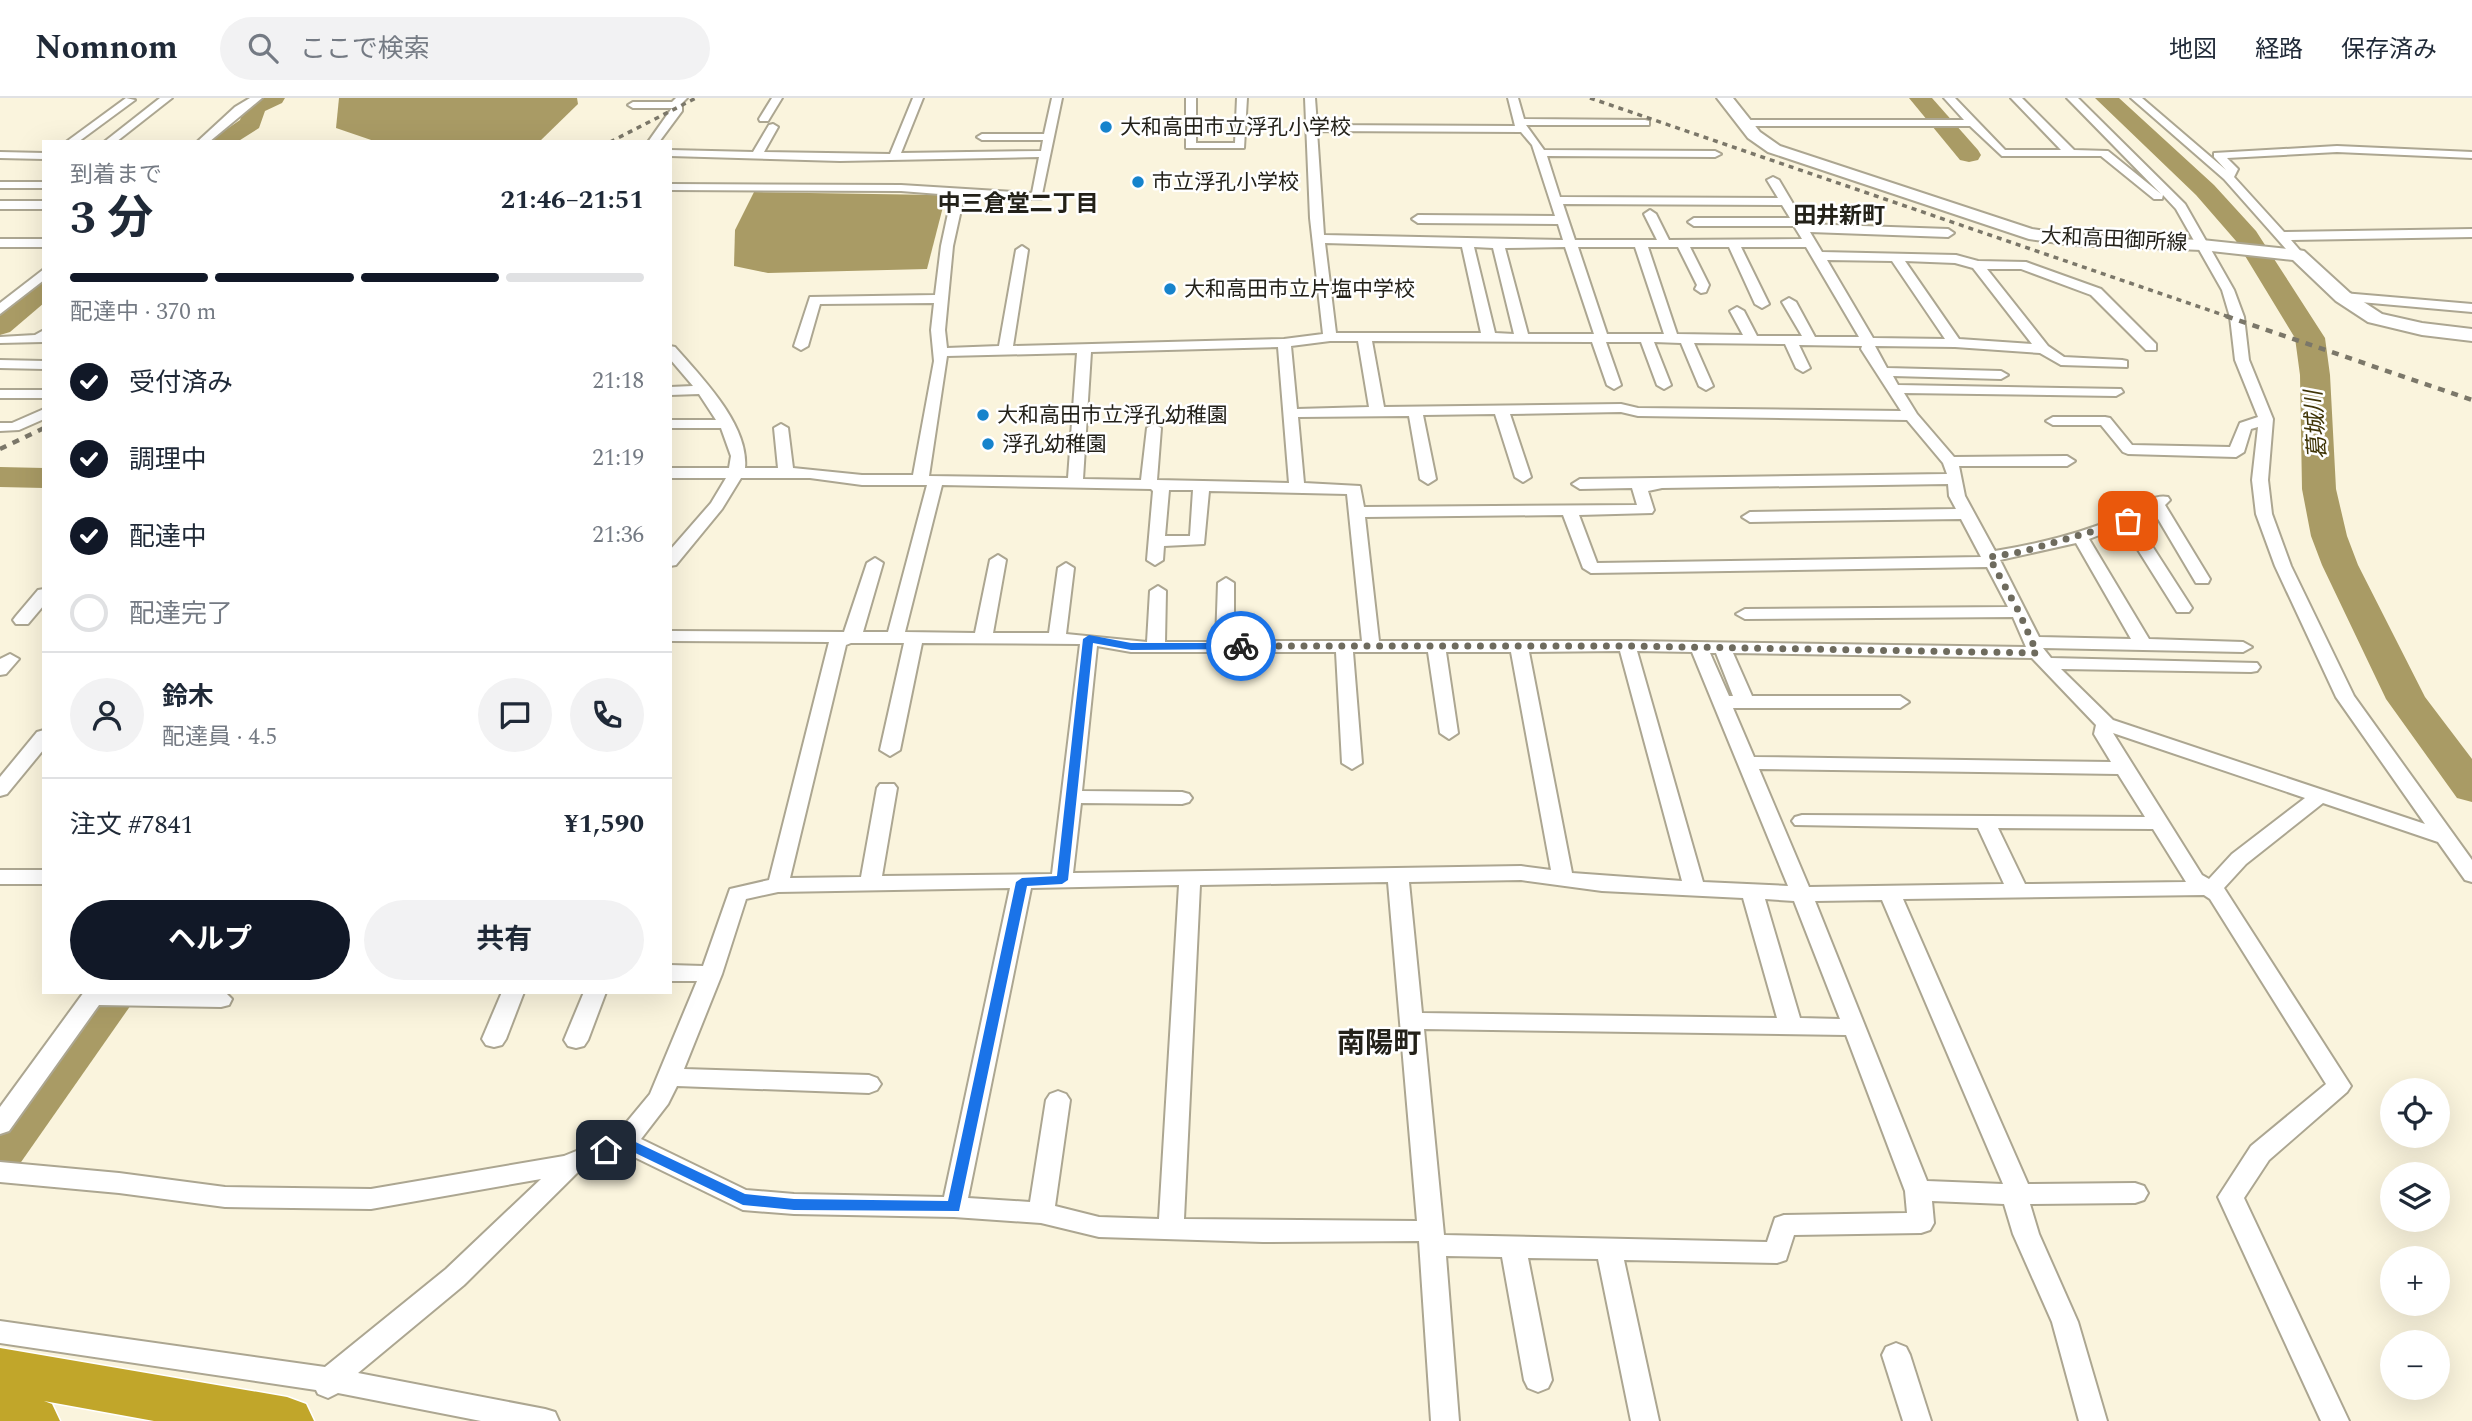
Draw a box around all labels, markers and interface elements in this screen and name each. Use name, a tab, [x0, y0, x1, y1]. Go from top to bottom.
search box	[220, 17, 710, 80]
text: Nomnom	[35, 23, 178, 73]
icon: search	[244, 29, 282, 67]
text: ここで検索	[300, 29, 430, 69]
text: 地図	[2169, 32, 2217, 68]
text: 経路	[2255, 32, 2303, 68]
text: 保存済み	[2341, 32, 2437, 68]
place label: 大和高田市立浮孔小学校	[1120, 112, 1351, 144]
marker: 大和高田市立浮孔小学校	[1098, 119, 1114, 135]
text: 到着まで	[70, 158, 162, 193]
place label: 市立浮孔小学校	[1152, 167, 1299, 199]
marker: 市立浮孔小学校	[1130, 174, 1146, 190]
text: 21:46–21:51	[500, 180, 644, 220]
text: 3 分	[70, 184, 153, 254]
district label: 中三倉堂二丁目	[938, 187, 1099, 222]
district label: 田井新町	[1793, 199, 1885, 234]
street label: 大和高田御所線	[2040, 220, 2188, 260]
place label: 大和高田市立片塩中学校	[1184, 274, 1415, 306]
marker: 大和高田市立片塩中学校	[1162, 281, 1178, 297]
text: 配達中 · 370 m	[70, 295, 216, 330]
icon: check	[70, 363, 108, 401]
text: 受付済み	[129, 363, 233, 403]
text: 21:18	[592, 364, 644, 399]
water label: 葛城川	[2296, 386, 2336, 461]
place label: 大和高田市立浮孔幼稚園	[997, 400, 1228, 432]
marker: 大和高田市立浮孔幼稚園	[975, 407, 991, 423]
place label: 浮孔幼稚園	[1002, 429, 1107, 461]
marker: 浮孔幼稚園	[980, 436, 996, 452]
icon: check	[70, 440, 108, 478]
text: 調理中	[129, 440, 207, 480]
text: 21:19	[592, 441, 644, 476]
pin	[2098, 491, 2158, 551]
icon: bag	[2109, 502, 2147, 540]
icon: check	[70, 517, 108, 555]
text: 配達中	[129, 517, 207, 557]
text: 21:36	[592, 518, 644, 553]
text: 配達完了	[129, 594, 233, 634]
courier	[1206, 611, 1276, 681]
icon: bike	[1222, 627, 1260, 665]
text: 鈴木	[162, 677, 214, 717]
button: person	[70, 678, 144, 752]
button: chat	[478, 678, 552, 752]
button: phone	[570, 678, 644, 752]
text: 配達員 · 4.5	[162, 720, 277, 755]
text: ¥1,590	[564, 804, 644, 844]
text: 注文 #7841	[70, 805, 194, 845]
button: ヘルプ	[70, 900, 350, 980]
button: 共有	[364, 900, 644, 980]
district label: 南陽町	[1337, 1022, 1421, 1065]
map controls	[2380, 1078, 2450, 1400]
button: locate	[2380, 1078, 2450, 1148]
pin	[576, 1120, 636, 1180]
icon: home	[587, 1131, 625, 1169]
button: layers	[2380, 1162, 2450, 1232]
button: +	[2380, 1246, 2450, 1316]
button: −	[2380, 1330, 2450, 1400]

